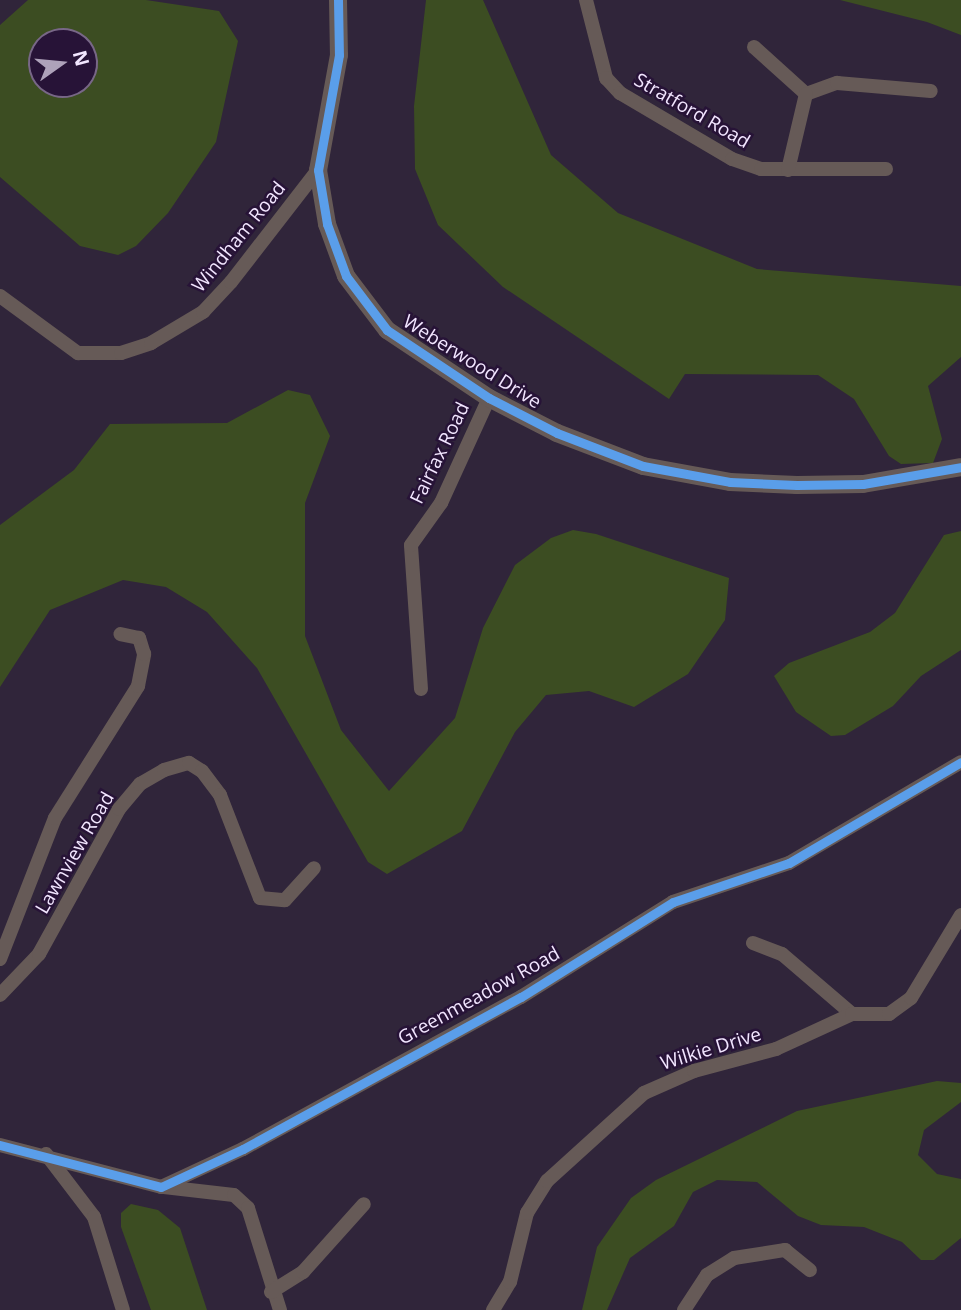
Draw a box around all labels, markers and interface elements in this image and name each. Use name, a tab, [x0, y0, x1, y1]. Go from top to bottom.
north arrow	[28, 28, 98, 98]
text: N	[67, 47, 96, 69]
street label: Stratford Road	[630, 69, 754, 153]
street label: Windham Road	[187, 177, 291, 297]
street label: Weberwood Drive	[399, 310, 545, 414]
street label: Fairfax Road	[406, 399, 474, 507]
street label: Lawnview Road	[31, 788, 119, 918]
street label: Greenmeadow Road	[394, 942, 564, 1050]
street label: Wilkie Drive	[658, 1023, 764, 1075]

